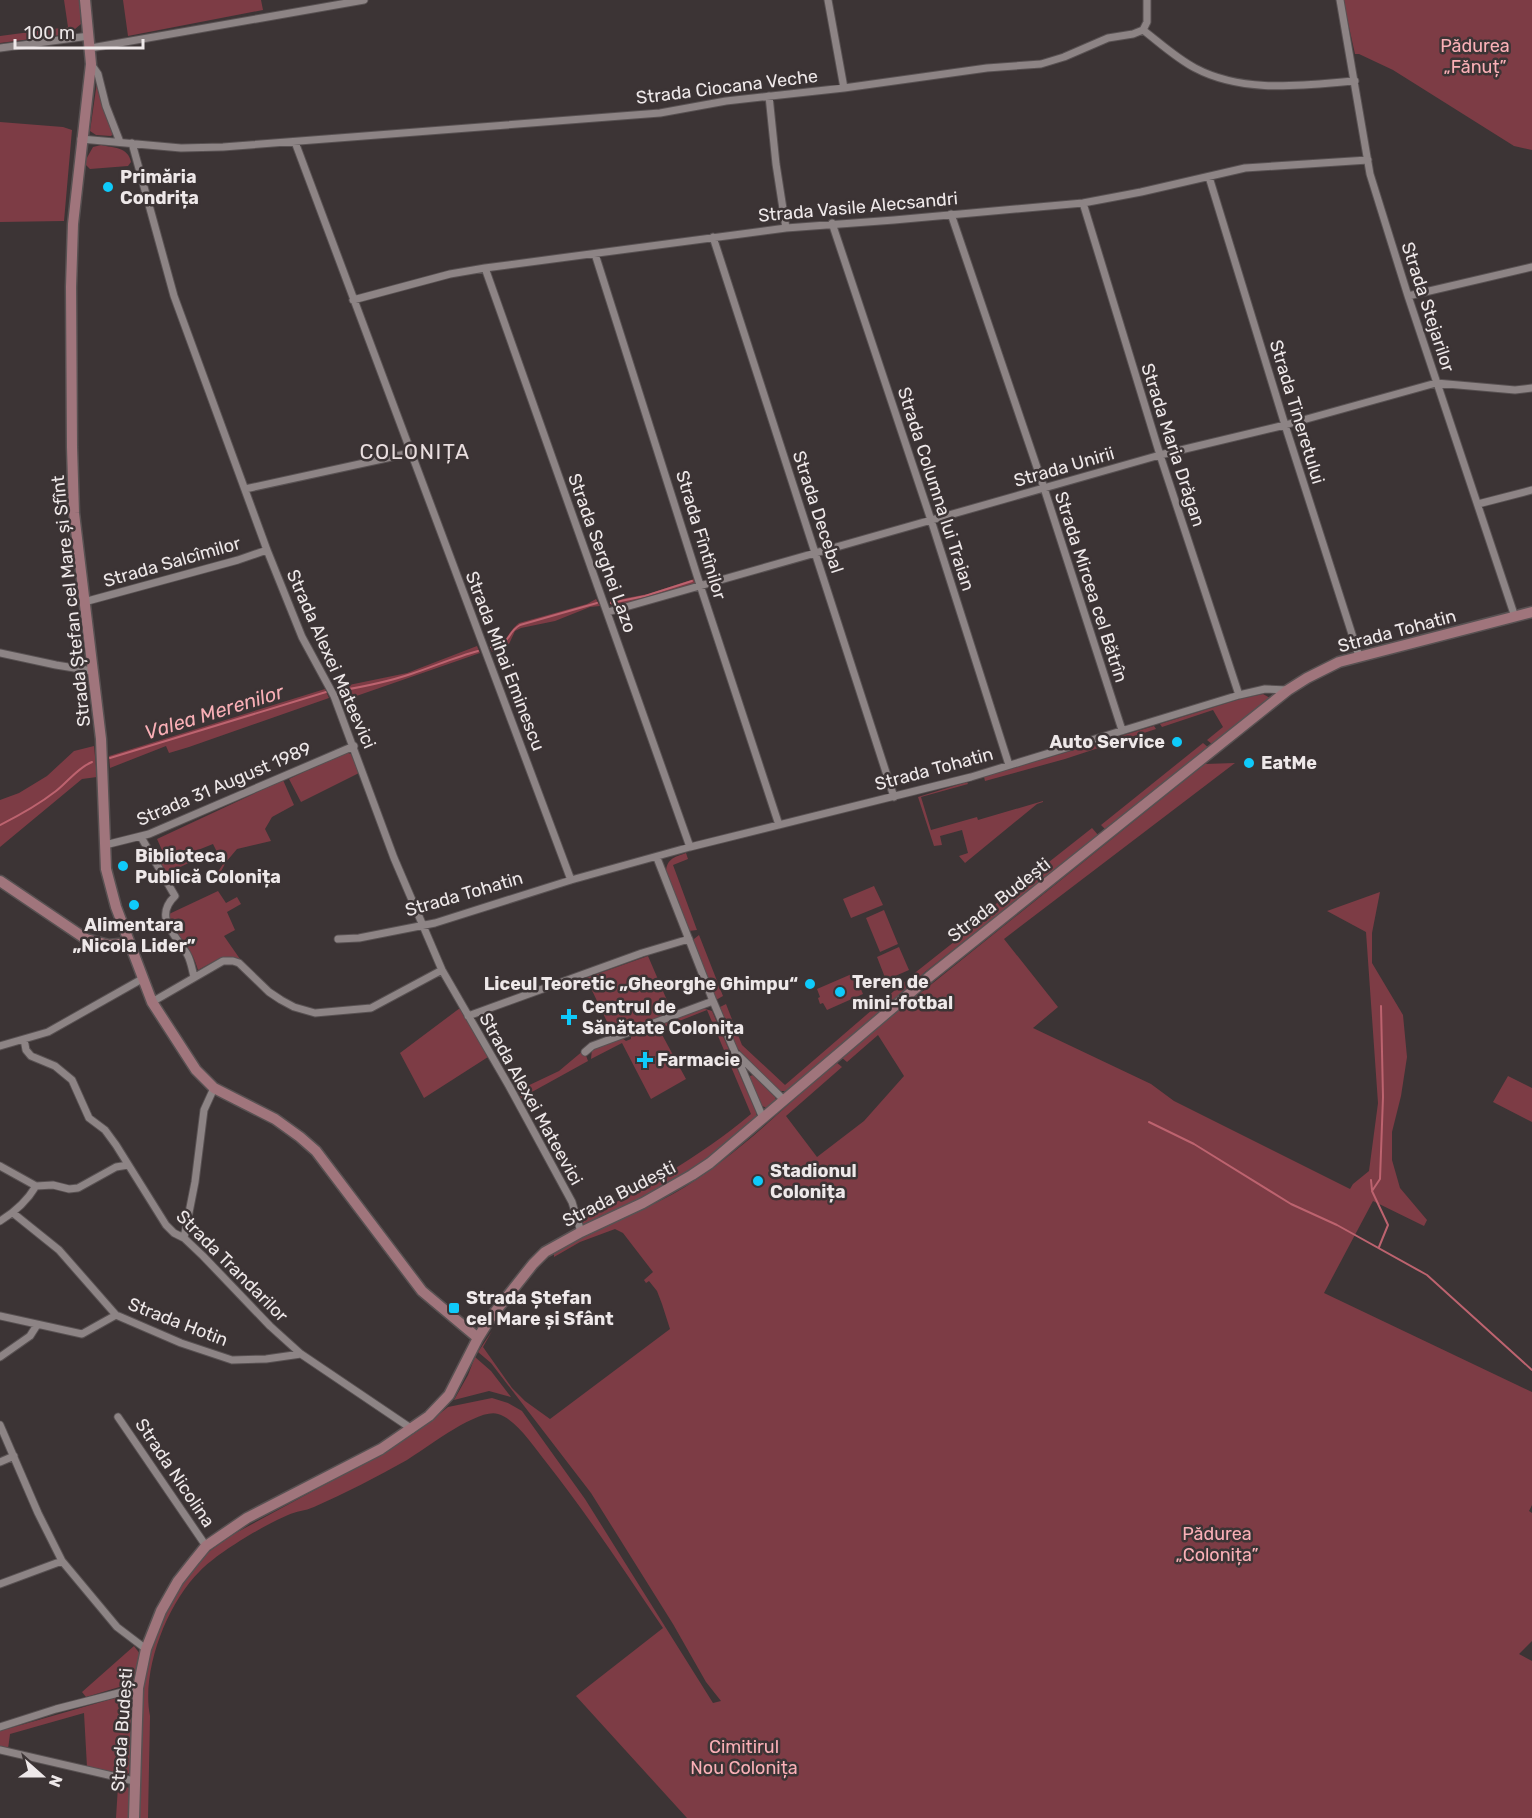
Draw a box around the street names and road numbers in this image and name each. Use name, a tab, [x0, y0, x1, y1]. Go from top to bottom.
street label: Strada Ciocana Veche	[635, 65, 819, 109]
street label: Strada Vasile Alecsandri	[757, 187, 959, 227]
street label: Strada Stejarilor	[1397, 239, 1459, 375]
street label: Strada Tineretului	[1265, 337, 1329, 487]
street label: Strada Maria Drăgan	[1136, 361, 1210, 529]
street label: Strada Columna lui Traian	[893, 384, 979, 594]
street label: Strada Unirii	[1011, 442, 1117, 492]
street label: Strada Decebal	[788, 448, 848, 576]
street label: Strada Fîntînilor	[671, 468, 731, 602]
street label: Strada Serghei Lazo	[563, 470, 641, 636]
street label: Strada Ștefan cel Mare și Sfînt	[47, 474, 95, 728]
street label: Strada Mircea cel Bătrîn	[1050, 489, 1132, 685]
street label: Strada Salcîmilor	[101, 532, 243, 592]
street label: Strada Alexei Mateevici	[282, 566, 380, 752]
street label: Strada Mihai Eminescu	[461, 568, 549, 754]
street label: Strada Tohatin	[1335, 605, 1459, 657]
street label: Strada 31 August 1989	[133, 737, 315, 831]
street label: Strada Tohatin	[872, 743, 996, 795]
street label: Strada Budești	[943, 853, 1055, 947]
street label: Strada Tohatin	[403, 867, 525, 921]
street label: Strada Alexei Mateevici	[474, 1009, 588, 1189]
street label: Strada Budești	[559, 1156, 679, 1232]
street label: Strada Trandarilor	[171, 1205, 293, 1327]
street label: Strada Hotin	[125, 1293, 231, 1351]
street label: Strada Nicolina	[130, 1414, 220, 1532]
street label: Strada Budești	[107, 1667, 137, 1793]

